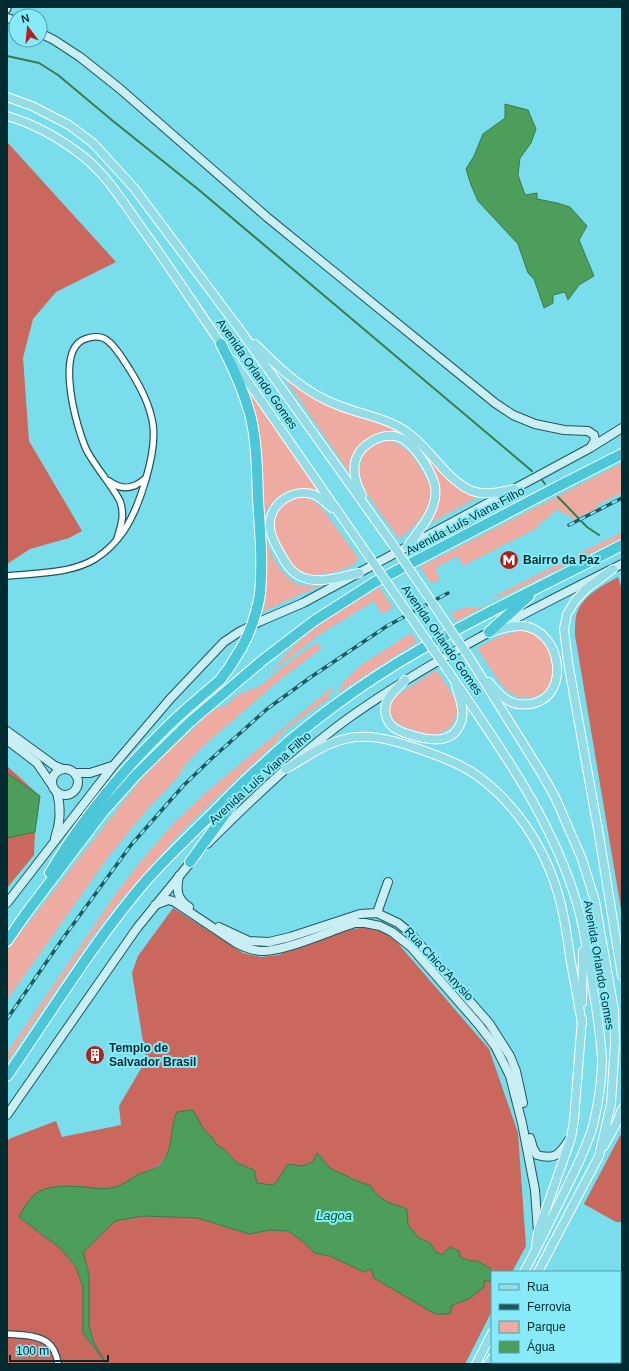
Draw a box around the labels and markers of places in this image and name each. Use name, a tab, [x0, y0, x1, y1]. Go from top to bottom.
metro station icon: Bairro da Paz	[498, 549, 520, 571]
place label: Bairro da Paz	[523, 553, 600, 567]
place label: Templo de Salvador Brasil	[109, 1041, 196, 1069]
building icon: Templo de Salvador Brasil	[84, 1044, 106, 1066]

